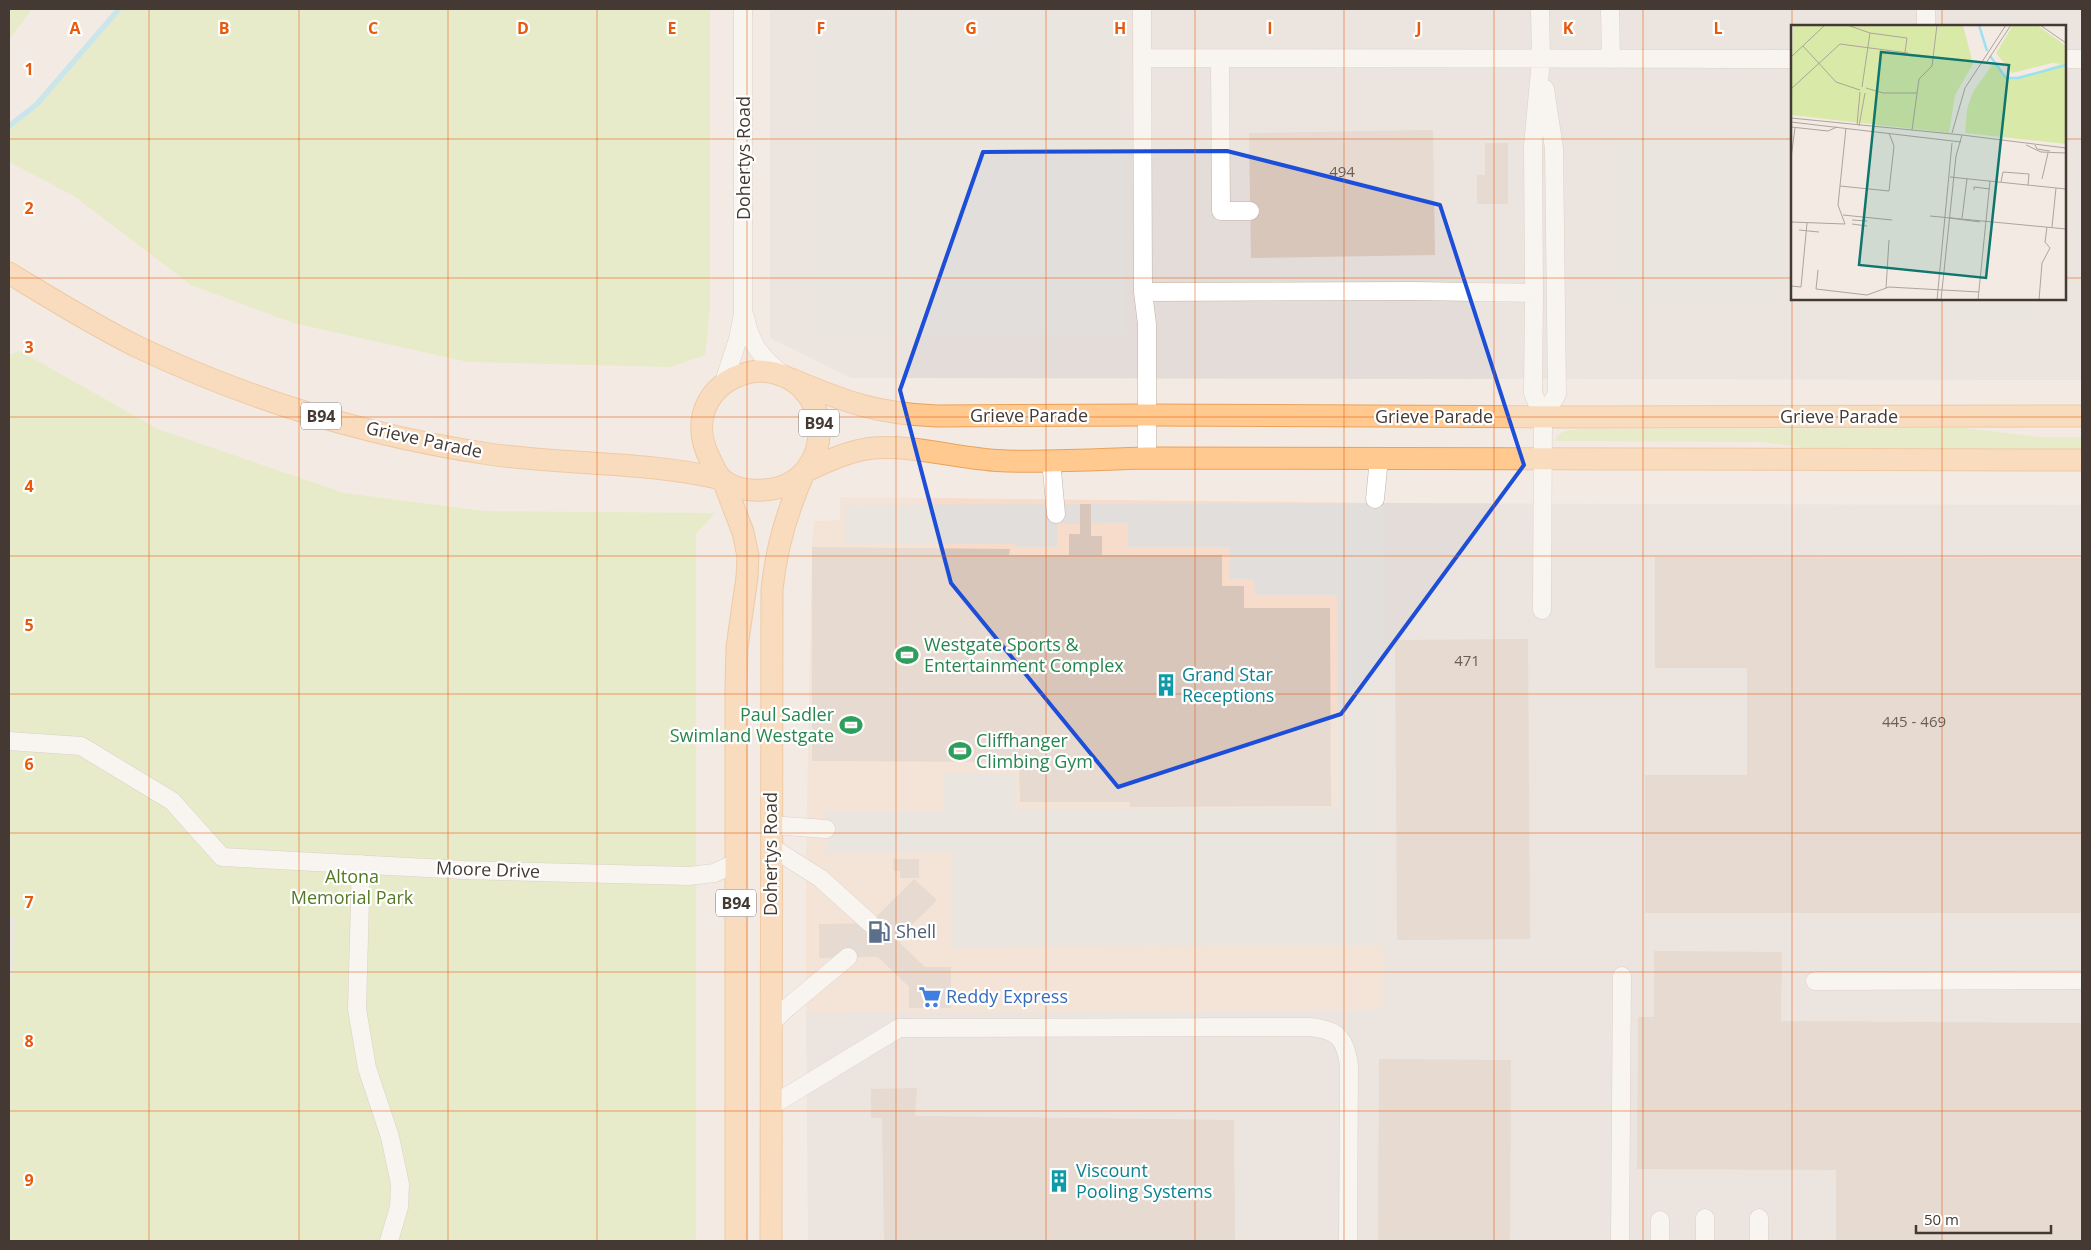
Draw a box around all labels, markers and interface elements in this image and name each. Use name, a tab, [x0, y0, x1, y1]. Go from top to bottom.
text: A	[69, 17, 81, 39]
text: B	[219, 17, 229, 39]
text: C	[368, 17, 378, 39]
text: D	[517, 17, 529, 39]
text: E	[668, 17, 677, 39]
text: F	[817, 17, 825, 39]
text: G	[965, 17, 977, 39]
text: H	[1114, 17, 1126, 39]
text: I	[1267, 17, 1273, 39]
text: J	[1414, 17, 1422, 39]
text: K	[1563, 17, 1574, 39]
text: L	[1713, 17, 1723, 39]
inset map	[1791, 25, 2066, 300]
text: 1	[24, 58, 34, 80]
street label: Dohertys Road	[731, 96, 755, 220]
house number: 494	[1329, 161, 1355, 181]
text: 2	[24, 197, 34, 219]
text: 3	[24, 336, 34, 358]
road number: B94	[301, 402, 341, 430]
street label: Grieve Parade	[970, 403, 1088, 427]
street label: Grieve Parade	[1375, 404, 1493, 428]
street label: Grieve Parade	[1780, 404, 1898, 428]
road number: B94	[799, 409, 839, 436]
street label: Grieve Parade	[364, 415, 485, 463]
text: 4	[24, 475, 34, 497]
text: 5	[24, 614, 34, 636]
place label: Westgate Sports & Entertainment Complex	[924, 632, 1124, 677]
sports icon: Westgate Sports & Entertainment Complex	[894, 642, 920, 668]
house number: 471	[1454, 650, 1480, 670]
place label: Grand Star Receptions	[1182, 662, 1274, 707]
building icon: Grand Star Receptions	[1153, 672, 1179, 698]
place label: Paul Sadler Swimland Westgate	[670, 702, 835, 747]
house number: 445 - 469	[1882, 711, 1946, 731]
sports icon: Paul Sadler Swimland Westgate	[838, 712, 864, 738]
place label: Cliffhanger Climbing Gym	[976, 728, 1093, 773]
sports icon: Cliffhanger Climbing Gym	[947, 738, 973, 764]
text: 6	[24, 753, 34, 775]
street label: Dohertys Road	[758, 792, 782, 916]
street label: Moore Drive	[436, 855, 540, 883]
park label: Altona Memorial Park	[291, 864, 414, 909]
road number: B94	[716, 890, 756, 916]
text: 7	[24, 891, 34, 913]
fuel station icon: Shell	[866, 919, 892, 945]
place label: Shell	[896, 919, 936, 943]
supermarket icon: Reddy Express	[917, 984, 943, 1010]
place label: Reddy Express	[946, 984, 1068, 1008]
text: 8	[24, 1030, 34, 1052]
place label: Viscount Pooling Systems	[1076, 1158, 1212, 1203]
building icon: Viscount Pooling Systems	[1046, 1168, 1072, 1194]
text: 9	[24, 1169, 34, 1191]
scale bar	[1916, 1202, 2051, 1234]
text: 50 m	[1924, 1209, 1959, 1229]

